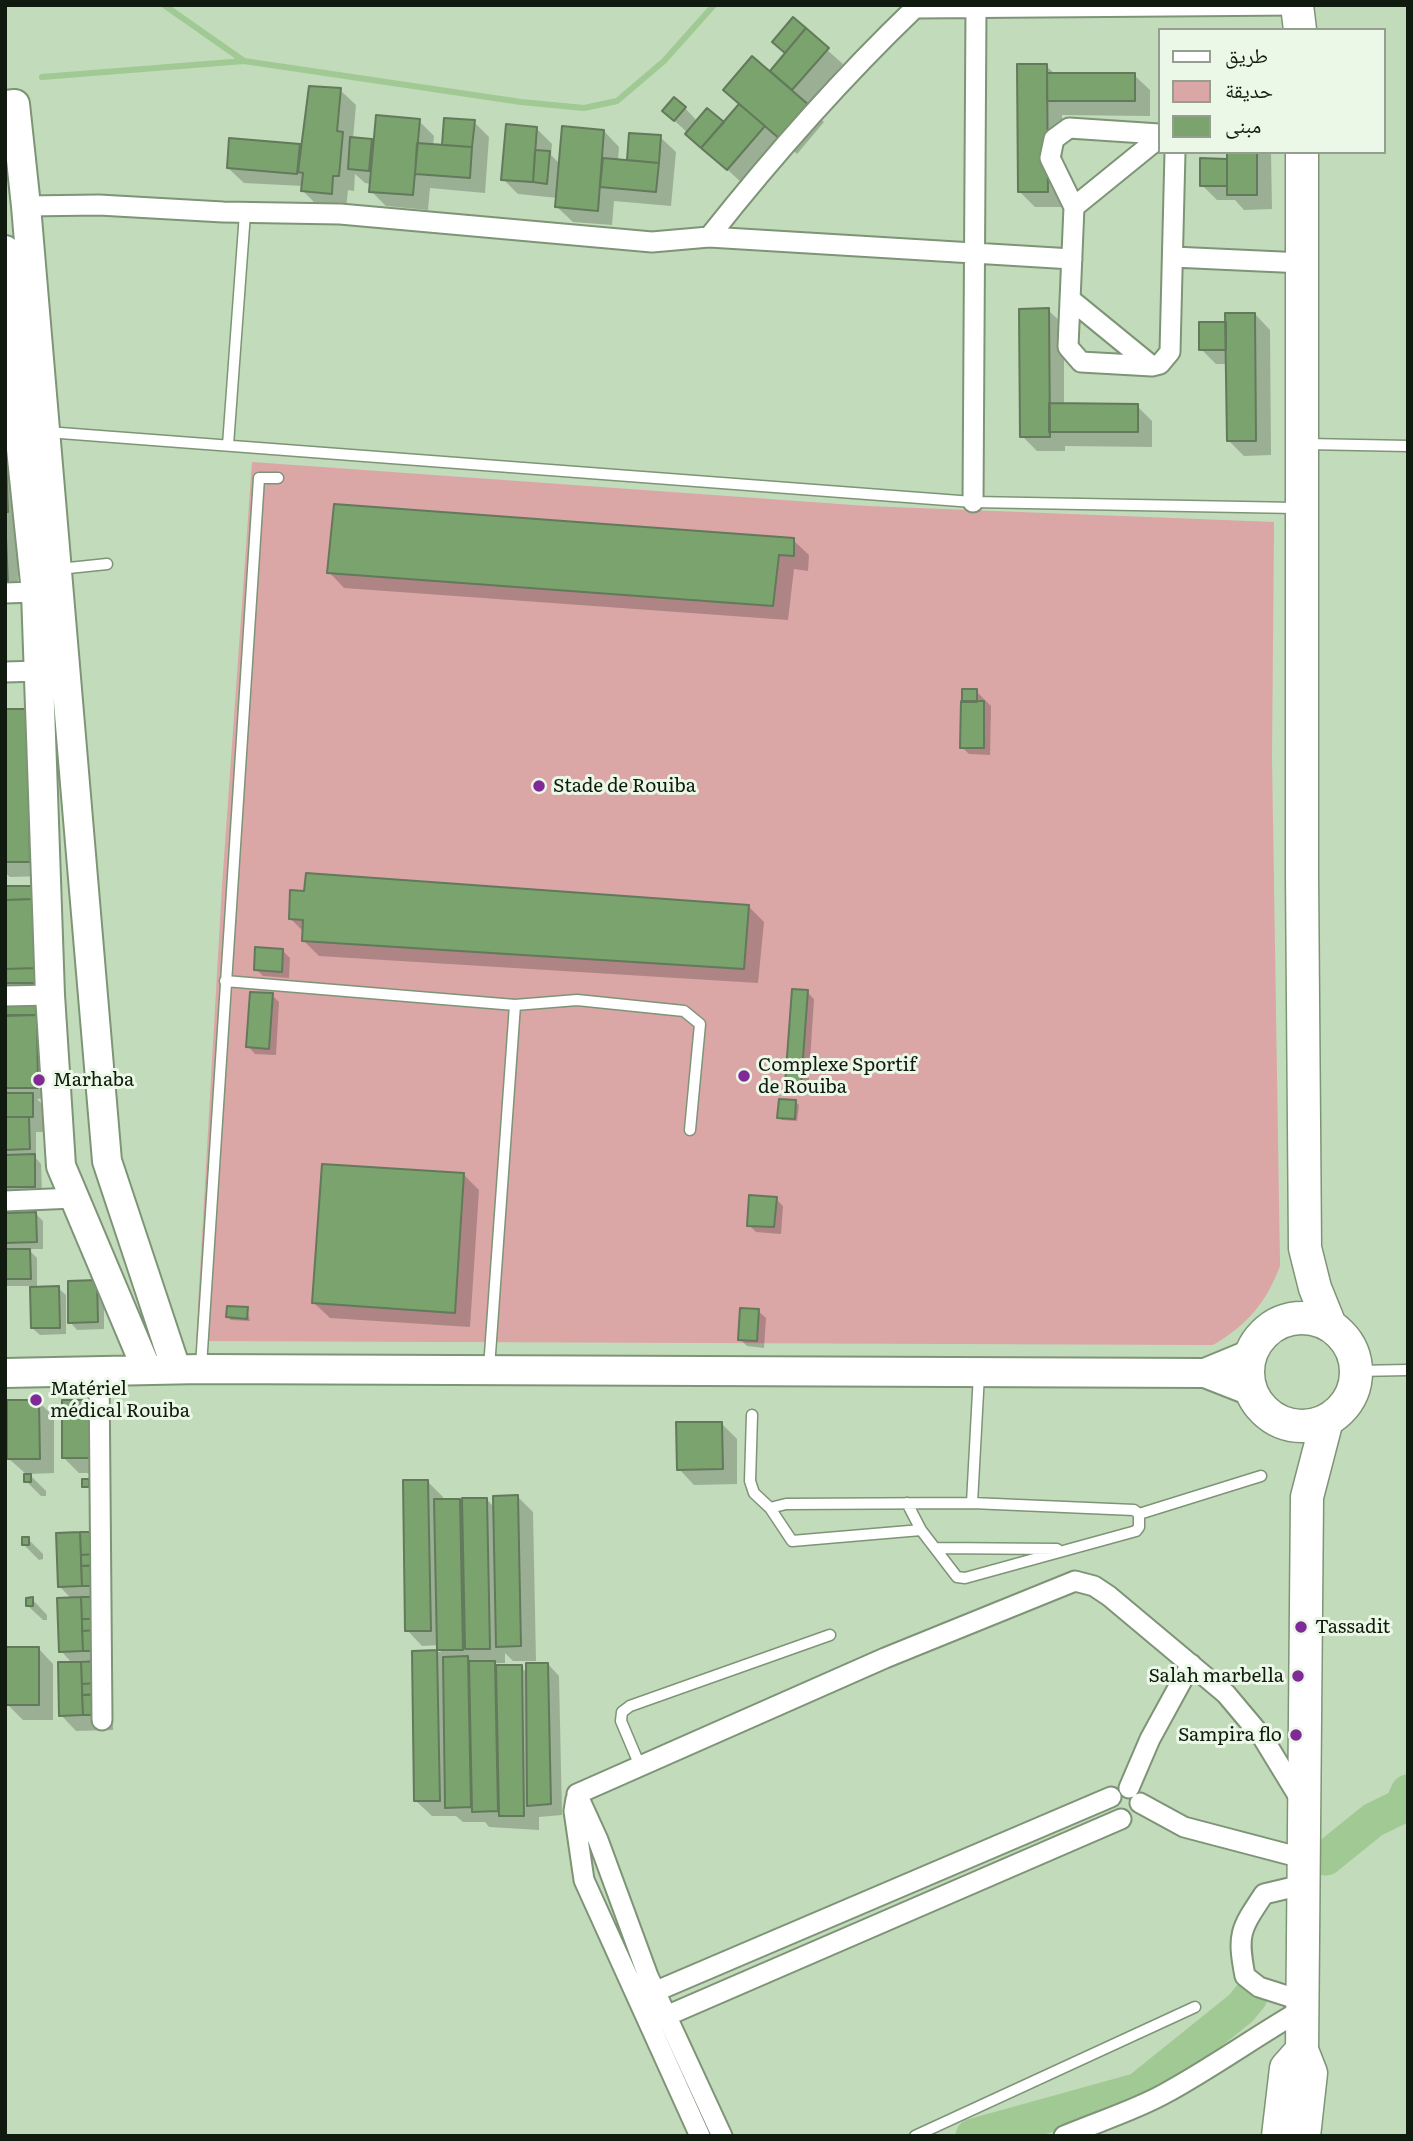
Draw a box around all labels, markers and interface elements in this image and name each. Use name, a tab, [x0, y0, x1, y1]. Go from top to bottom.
legend	[1158, 28, 1385, 154]
text: طريق	[1225, 38, 1268, 69]
text: حديقة	[1225, 73, 1273, 104]
text: مبنى	[1225, 108, 1261, 139]
place label: Stade de Rouiba	[553, 775, 696, 797]
marker: Stade de Rouiba	[531, 778, 547, 794]
place label: Complexe Sportif de Rouiba	[758, 1054, 916, 1098]
marker: Complexe Sportif de Rouiba	[736, 1068, 752, 1084]
place label: Marhaba	[53, 1069, 134, 1091]
marker: Marhaba	[31, 1072, 47, 1088]
place label: Matériel médical Rouiba	[50, 1378, 190, 1422]
marker: Matériel médical Rouiba	[28, 1392, 44, 1408]
place label: Tassadit	[1315, 1616, 1390, 1638]
marker: Tassadit	[1293, 1619, 1309, 1635]
place label: Salah marbella	[1148, 1665, 1284, 1687]
marker: Salah marbella	[1290, 1668, 1306, 1684]
place label: Sampira flo	[1178, 1724, 1282, 1746]
marker: Sampira flo	[1288, 1727, 1304, 1743]

